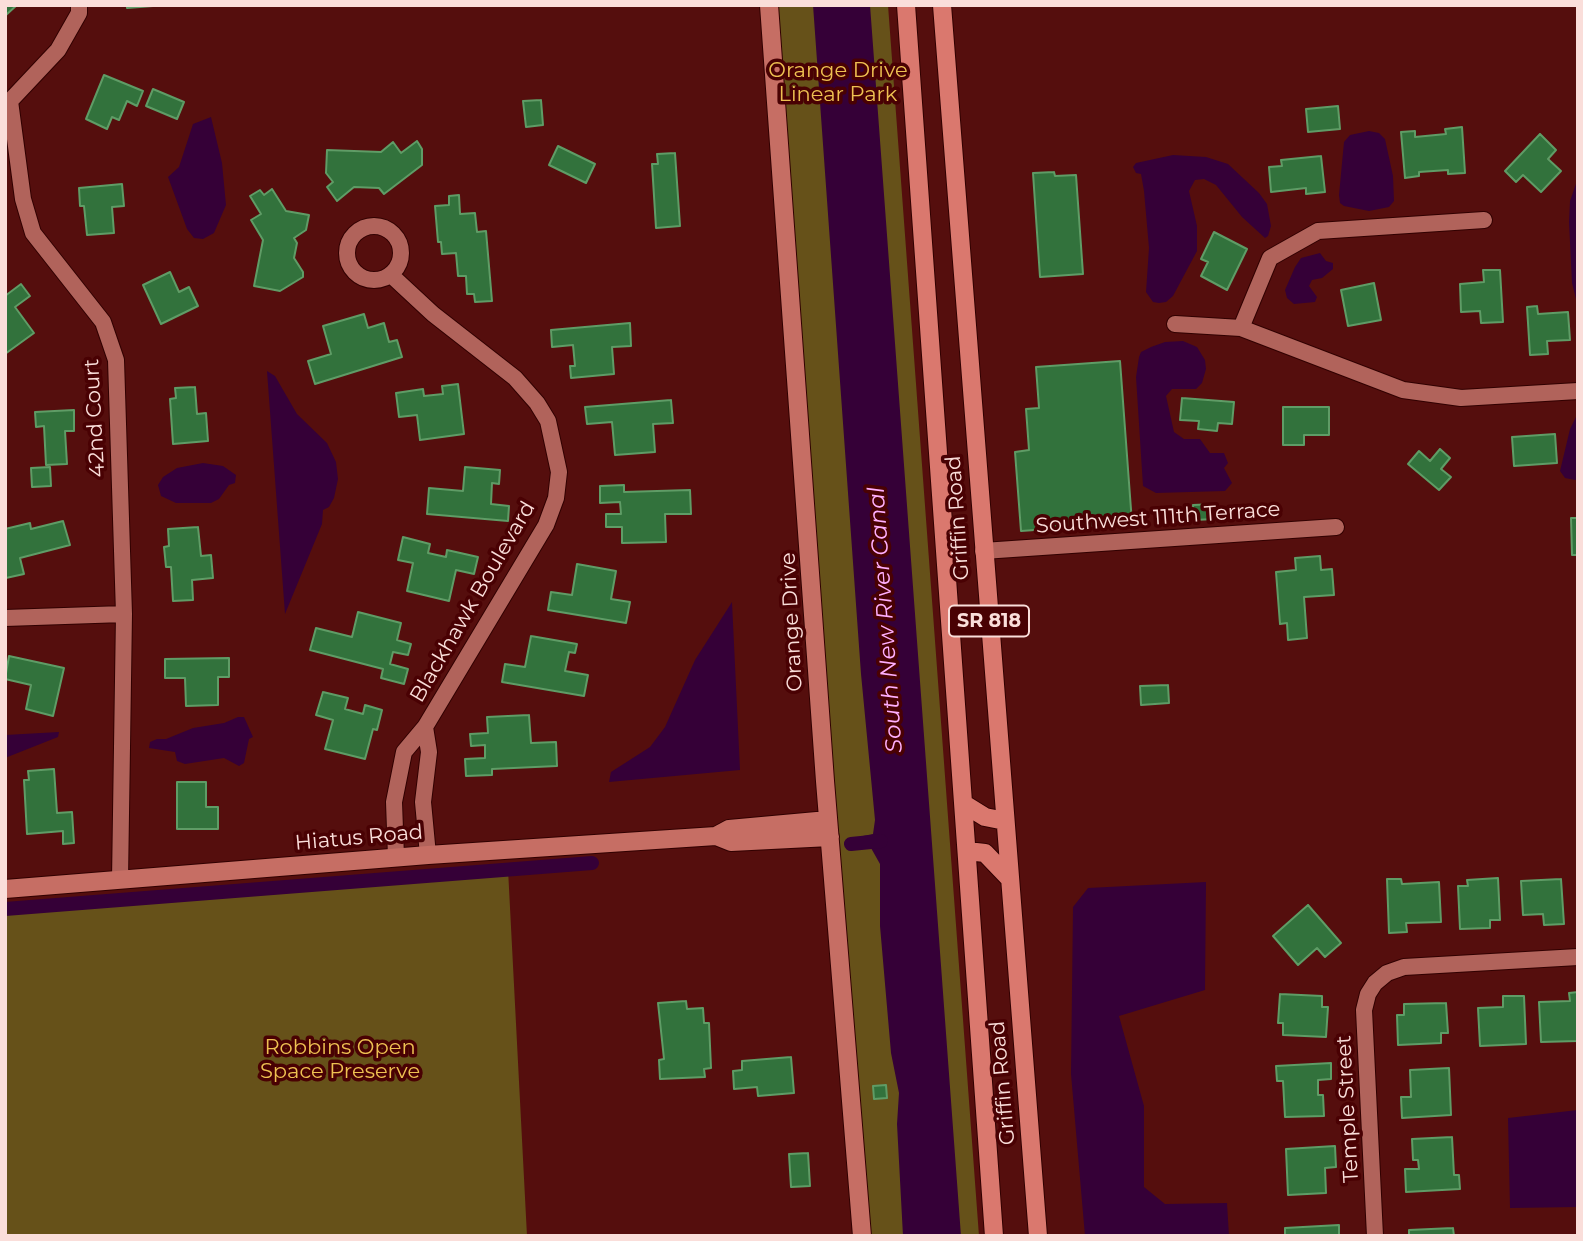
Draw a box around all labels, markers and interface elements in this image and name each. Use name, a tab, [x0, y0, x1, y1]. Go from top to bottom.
park label: Orange Drive Linear Park	[768, 58, 908, 108]
street label: 42nd Court	[79, 358, 111, 478]
street label: Griffin Road	[941, 455, 975, 581]
water label: South New River Canal	[863, 486, 909, 754]
street label: Blackhawk Boulevard	[405, 497, 541, 707]
street label: Southwest 111th Terrace	[1035, 497, 1281, 539]
street label: Orange Drive	[776, 552, 808, 692]
road number: SR 818	[949, 606, 1029, 636]
street label: Hiatus Road	[294, 820, 424, 856]
street label: Griffin Road	[985, 1020, 1021, 1146]
park label: Robbins Open Space Preserve	[260, 1035, 420, 1085]
street label: Temple Street	[1332, 1035, 1364, 1183]

